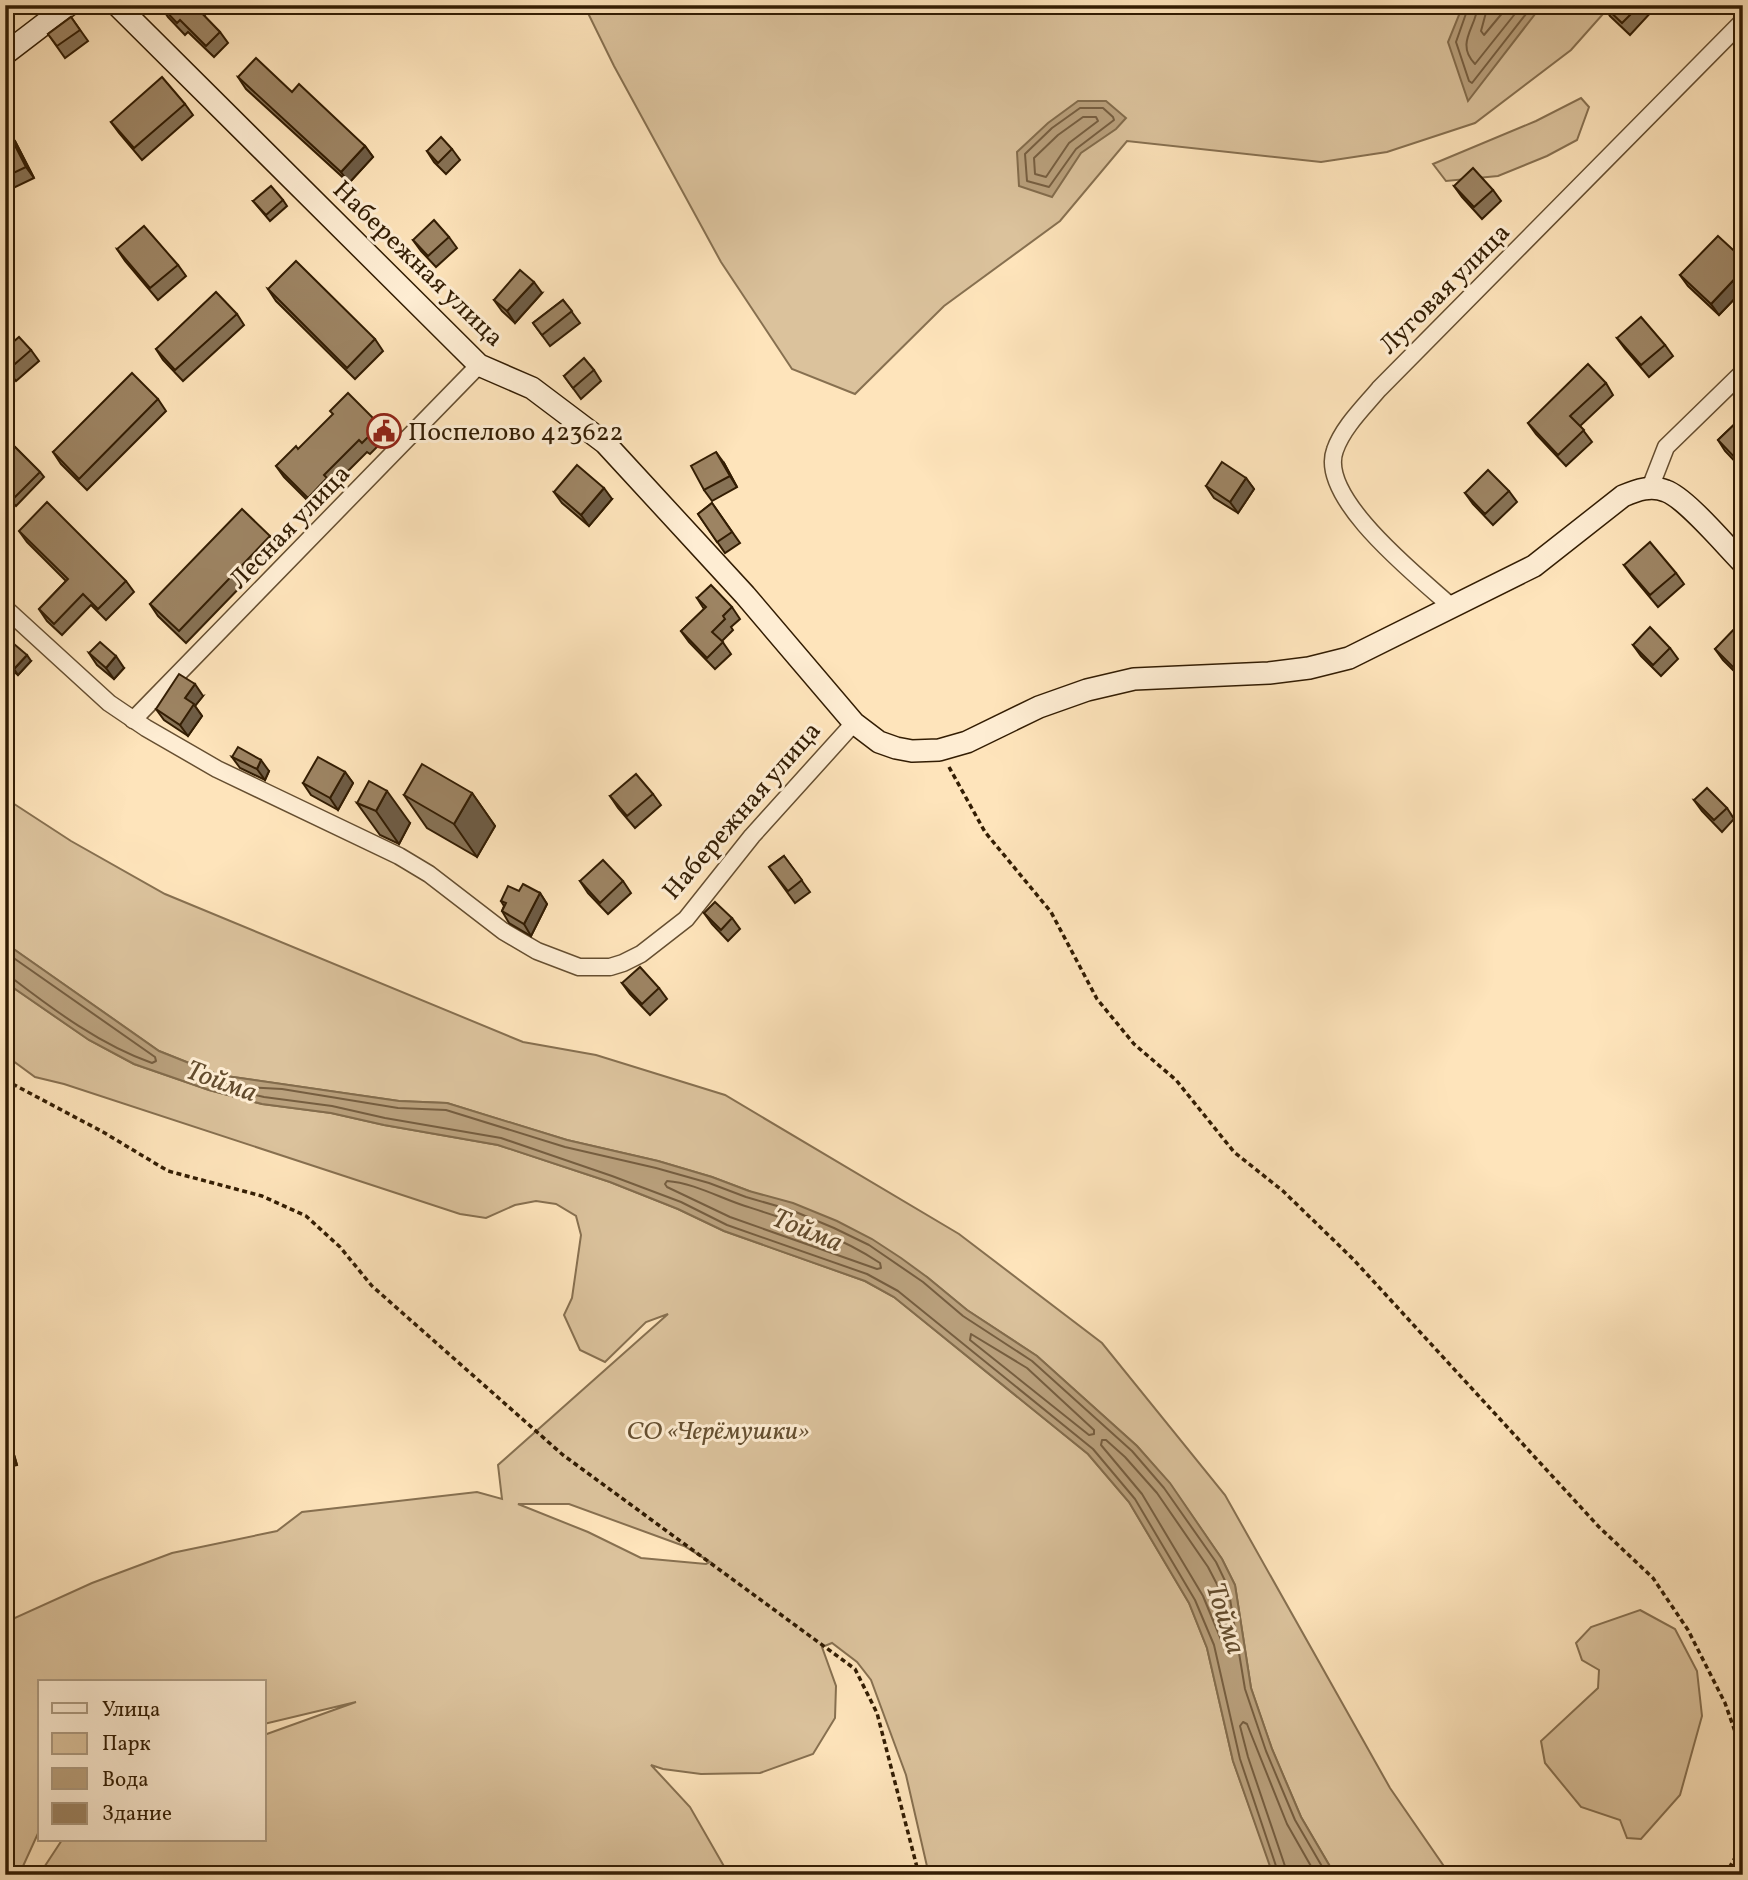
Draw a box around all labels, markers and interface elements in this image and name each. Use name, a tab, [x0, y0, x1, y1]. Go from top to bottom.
street label: Набережная улица	[324, 173, 511, 356]
street label: Луговая улица	[1372, 216, 1519, 363]
public building icon: Поспелово 423622	[365, 412, 403, 450]
place label: Поспелово 423622	[408, 415, 624, 451]
street label: Лесная улица	[222, 457, 359, 598]
street label: Набережная улица	[655, 714, 830, 908]
water label: Тойма	[180, 1052, 262, 1113]
water label: Тойма	[766, 1200, 848, 1263]
park label: СО «Черёмушки»	[627, 1414, 809, 1450]
water label: Тойма	[1195, 1578, 1254, 1660]
legend	[38, 1680, 266, 1842]
text: Улица	[102, 1696, 160, 1725]
text: Парк	[102, 1730, 151, 1759]
text: Вода	[102, 1766, 149, 1795]
text: Здание	[102, 1800, 172, 1829]

